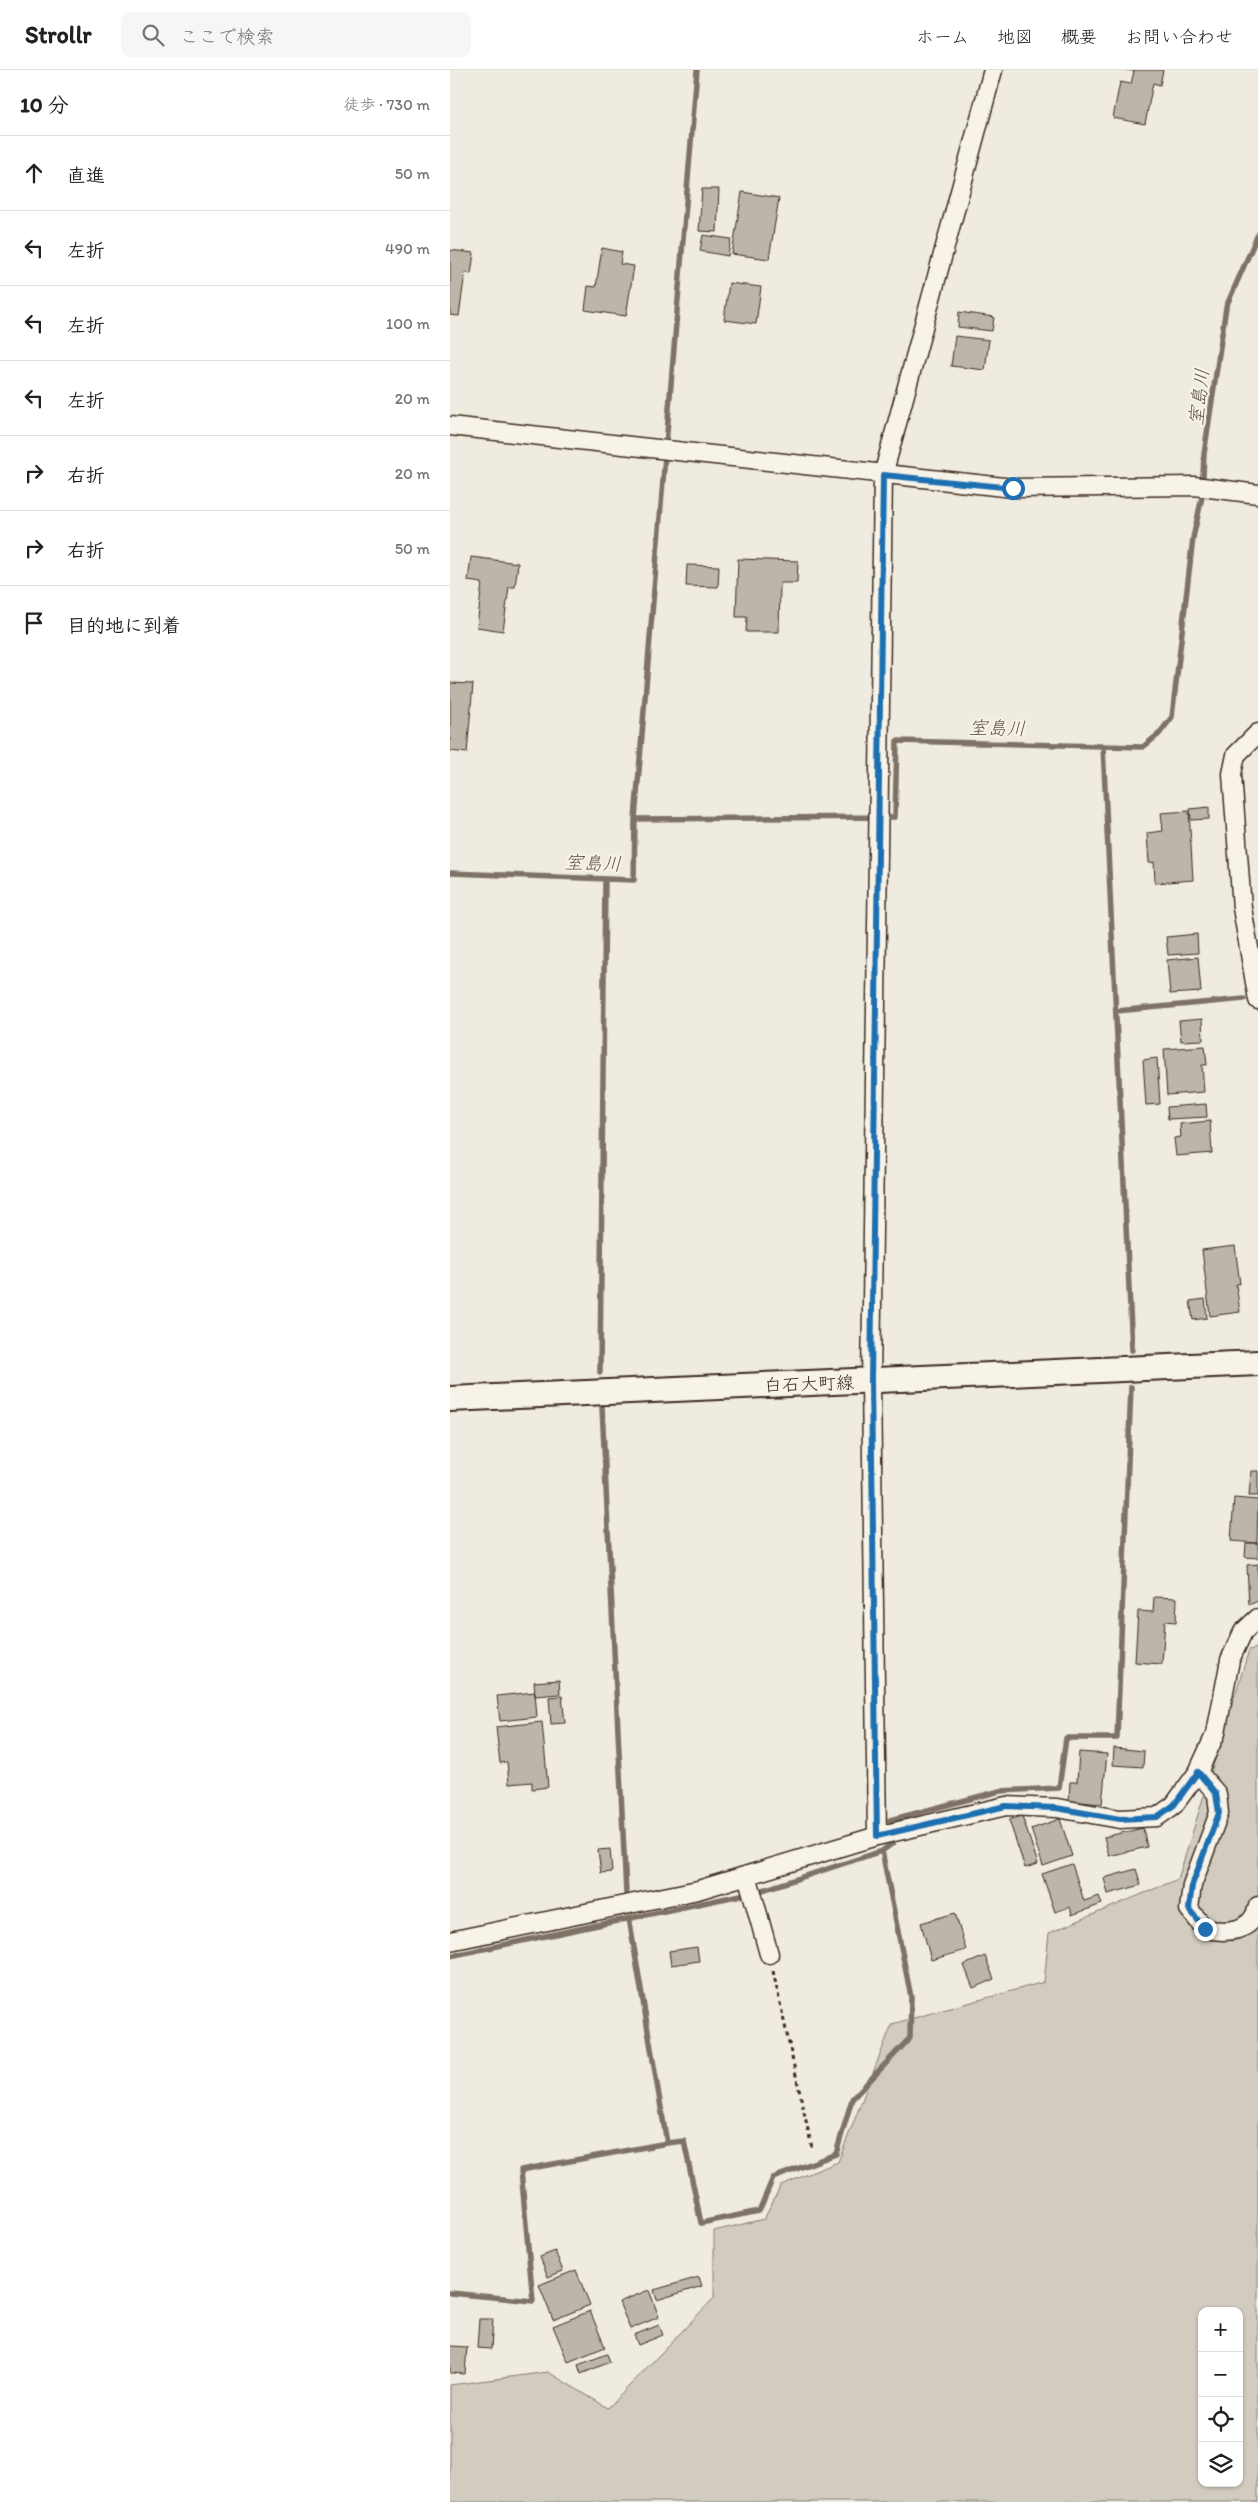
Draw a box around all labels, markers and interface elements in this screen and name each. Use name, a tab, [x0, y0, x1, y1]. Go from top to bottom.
search box	[121, 12, 471, 57]
text: Strollr	[25, 20, 91, 49]
icon: search	[139, 21, 167, 49]
text: ここで検索	[179, 25, 275, 48]
text: ホーム	[916, 26, 969, 48]
text: 地図	[997, 26, 1033, 48]
text: 概要	[1061, 26, 1097, 48]
text: お問い合わせ	[1125, 26, 1233, 48]
text: 10 分	[20, 92, 68, 117]
text: 徒歩 · 730 m	[343, 95, 430, 114]
icon: ahead	[20, 159, 48, 187]
text: 直進	[67, 164, 105, 187]
text: 50 m	[395, 164, 430, 183]
icon: left	[20, 234, 48, 262]
text: 左折	[67, 239, 105, 262]
text: 490 m	[385, 239, 430, 258]
icon: left	[20, 309, 48, 337]
text: 左折	[67, 314, 105, 337]
text: 100 m	[386, 314, 430, 333]
water label: 室島川	[1184, 367, 1214, 427]
icon: left	[20, 384, 48, 412]
text: 左折	[67, 389, 105, 412]
text: 20 m	[395, 389, 430, 408]
icon: right	[20, 459, 48, 487]
text: 右折	[67, 464, 105, 487]
text: 20 m	[395, 464, 430, 483]
route start	[1002, 477, 1025, 500]
icon: right	[20, 534, 48, 562]
text: 右折	[67, 539, 105, 562]
text: 50 m	[395, 539, 430, 558]
icon: arrive	[20, 609, 48, 637]
text: 目的地に到着	[67, 614, 181, 637]
water label: 室島川	[968, 716, 1026, 740]
water label: 室島川	[564, 851, 622, 875]
street label: 白石大町線	[764, 1371, 854, 1397]
route end	[1194, 1918, 1217, 1941]
map controls	[1198, 2307, 1243, 2487]
button: +	[1198, 2307, 1243, 2352]
button: −	[1198, 2352, 1243, 2397]
button: locate	[1198, 2397, 1243, 2442]
button: layers	[1198, 2442, 1243, 2487]

